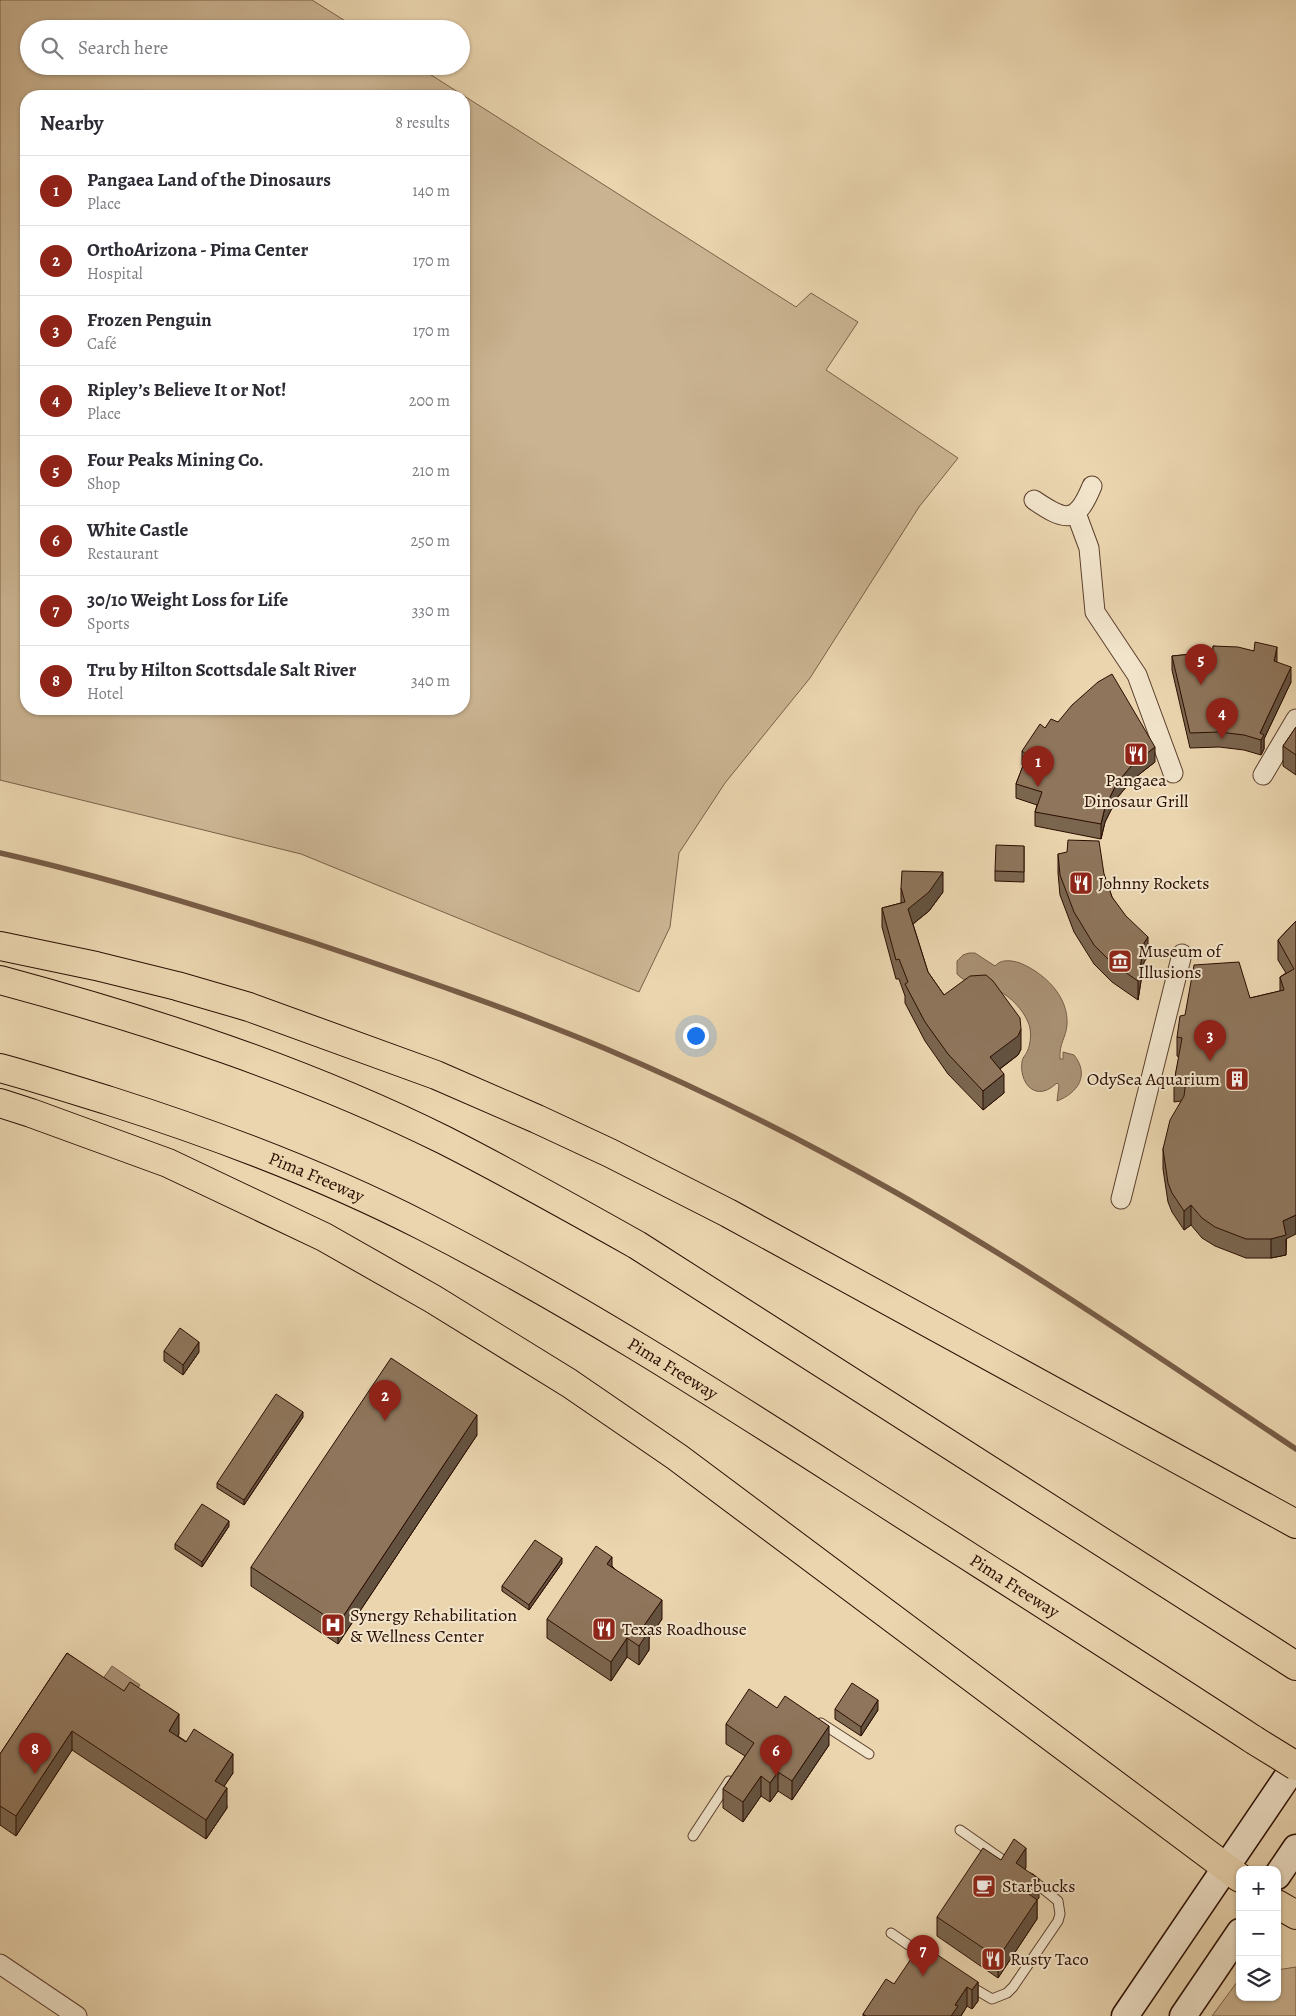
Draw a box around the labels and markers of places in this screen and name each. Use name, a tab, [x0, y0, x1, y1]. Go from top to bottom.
pin: 5	[1185, 644, 1217, 685]
pin: 4	[1206, 698, 1238, 739]
restaurant icon: Pangaea Dinosaur Grill	[1123, 741, 1149, 767]
pin: 1	[1022, 746, 1054, 787]
place label: Pangaea Dinosaur Grill	[1084, 768, 1189, 813]
restaurant icon: Johnny Rockets	[1068, 870, 1094, 896]
place label: Johnny Rockets	[1098, 871, 1210, 895]
place label: Museum of Illusions	[1138, 939, 1224, 984]
museum icon: Museum of Illusions	[1107, 948, 1133, 974]
pin: 3	[1194, 1020, 1226, 1061]
building icon: OdySea Aquarium	[1224, 1066, 1250, 1092]
place label: OdySea Aquarium	[1087, 1067, 1220, 1091]
pin: 2	[369, 1380, 401, 1421]
place label: Synergy Rehabilitation & Wellness Center	[350, 1603, 517, 1648]
hospital icon: Synergy Rehabilitation & Wellness Center	[320, 1612, 346, 1638]
restaurant icon: Texas Roadhouse	[591, 1616, 617, 1642]
place label: Texas Roadhouse	[622, 1617, 747, 1641]
pin: 8	[19, 1733, 51, 1774]
pin: 6	[760, 1735, 792, 1776]
cafe icon: Starbucks	[971, 1873, 997, 1899]
place label: Starbucks	[1002, 1874, 1075, 1898]
pin: 7	[907, 1935, 939, 1976]
restaurant icon: Rusty Taco	[980, 1946, 1006, 1972]
place label: Rusty Taco	[1010, 1947, 1089, 1971]

